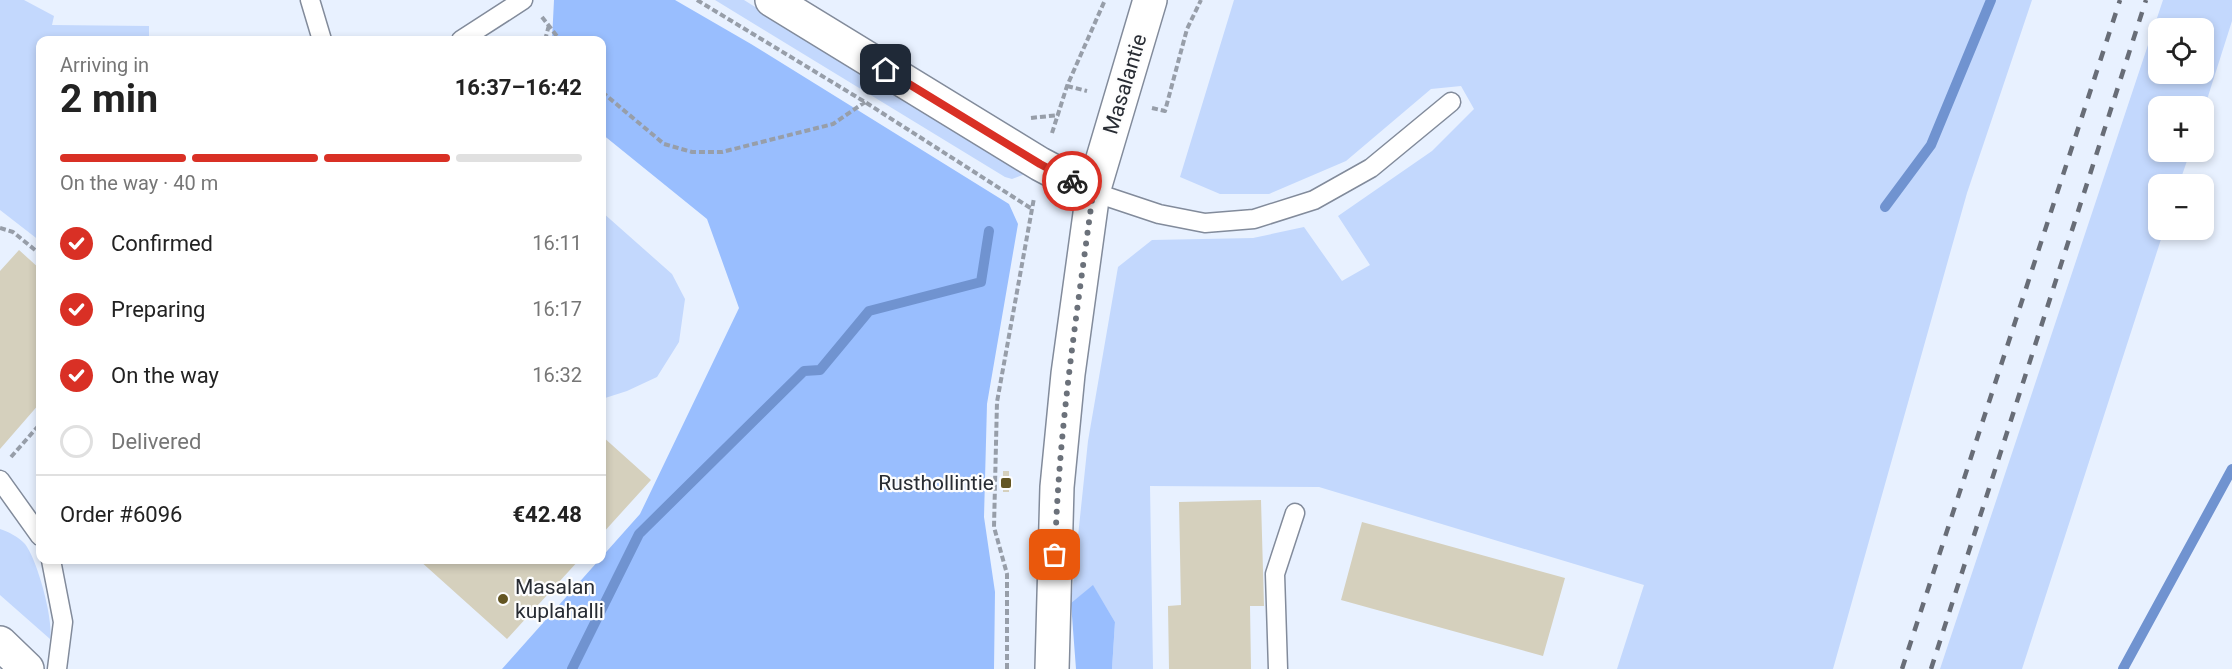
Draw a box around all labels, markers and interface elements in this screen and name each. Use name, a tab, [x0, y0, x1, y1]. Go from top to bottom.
map controls	[2148, 18, 2214, 240]
button: locate	[2148, 18, 2214, 84]
street label: Masalantie	[1098, 31, 1152, 137]
pin	[860, 44, 911, 95]
text: Arriving in	[60, 53, 149, 77]
icon: home	[869, 53, 902, 86]
text: 16:37–16:42	[455, 75, 582, 100]
text: 2 min	[60, 76, 158, 122]
button: +	[2148, 96, 2214, 162]
courier	[1042, 151, 1102, 211]
icon: bike	[1056, 165, 1089, 198]
text: On the way · 40 m	[60, 171, 218, 195]
button: −	[2148, 174, 2214, 240]
icon: check	[60, 227, 93, 260]
text: Confirmed	[111, 231, 213, 256]
text: 16:11	[532, 231, 582, 255]
icon: check	[60, 293, 93, 326]
text: Preparing	[111, 297, 205, 322]
text: 16:17	[532, 297, 582, 321]
icon: check	[60, 359, 93, 392]
text: On the way	[111, 363, 219, 388]
text: 16:32	[532, 363, 582, 387]
text: Delivered	[111, 429, 201, 454]
place label: Rusthollintie	[878, 471, 994, 495]
marker: Rusthollintie	[999, 476, 1013, 490]
text: Order #6096	[60, 502, 182, 527]
text: €42.48	[513, 502, 582, 527]
pin	[1029, 529, 1080, 580]
icon: bag	[1038, 538, 1071, 571]
place label: Masalan kuplahalli	[515, 575, 604, 623]
marker: Masalan kuplahalli	[496, 592, 510, 606]

